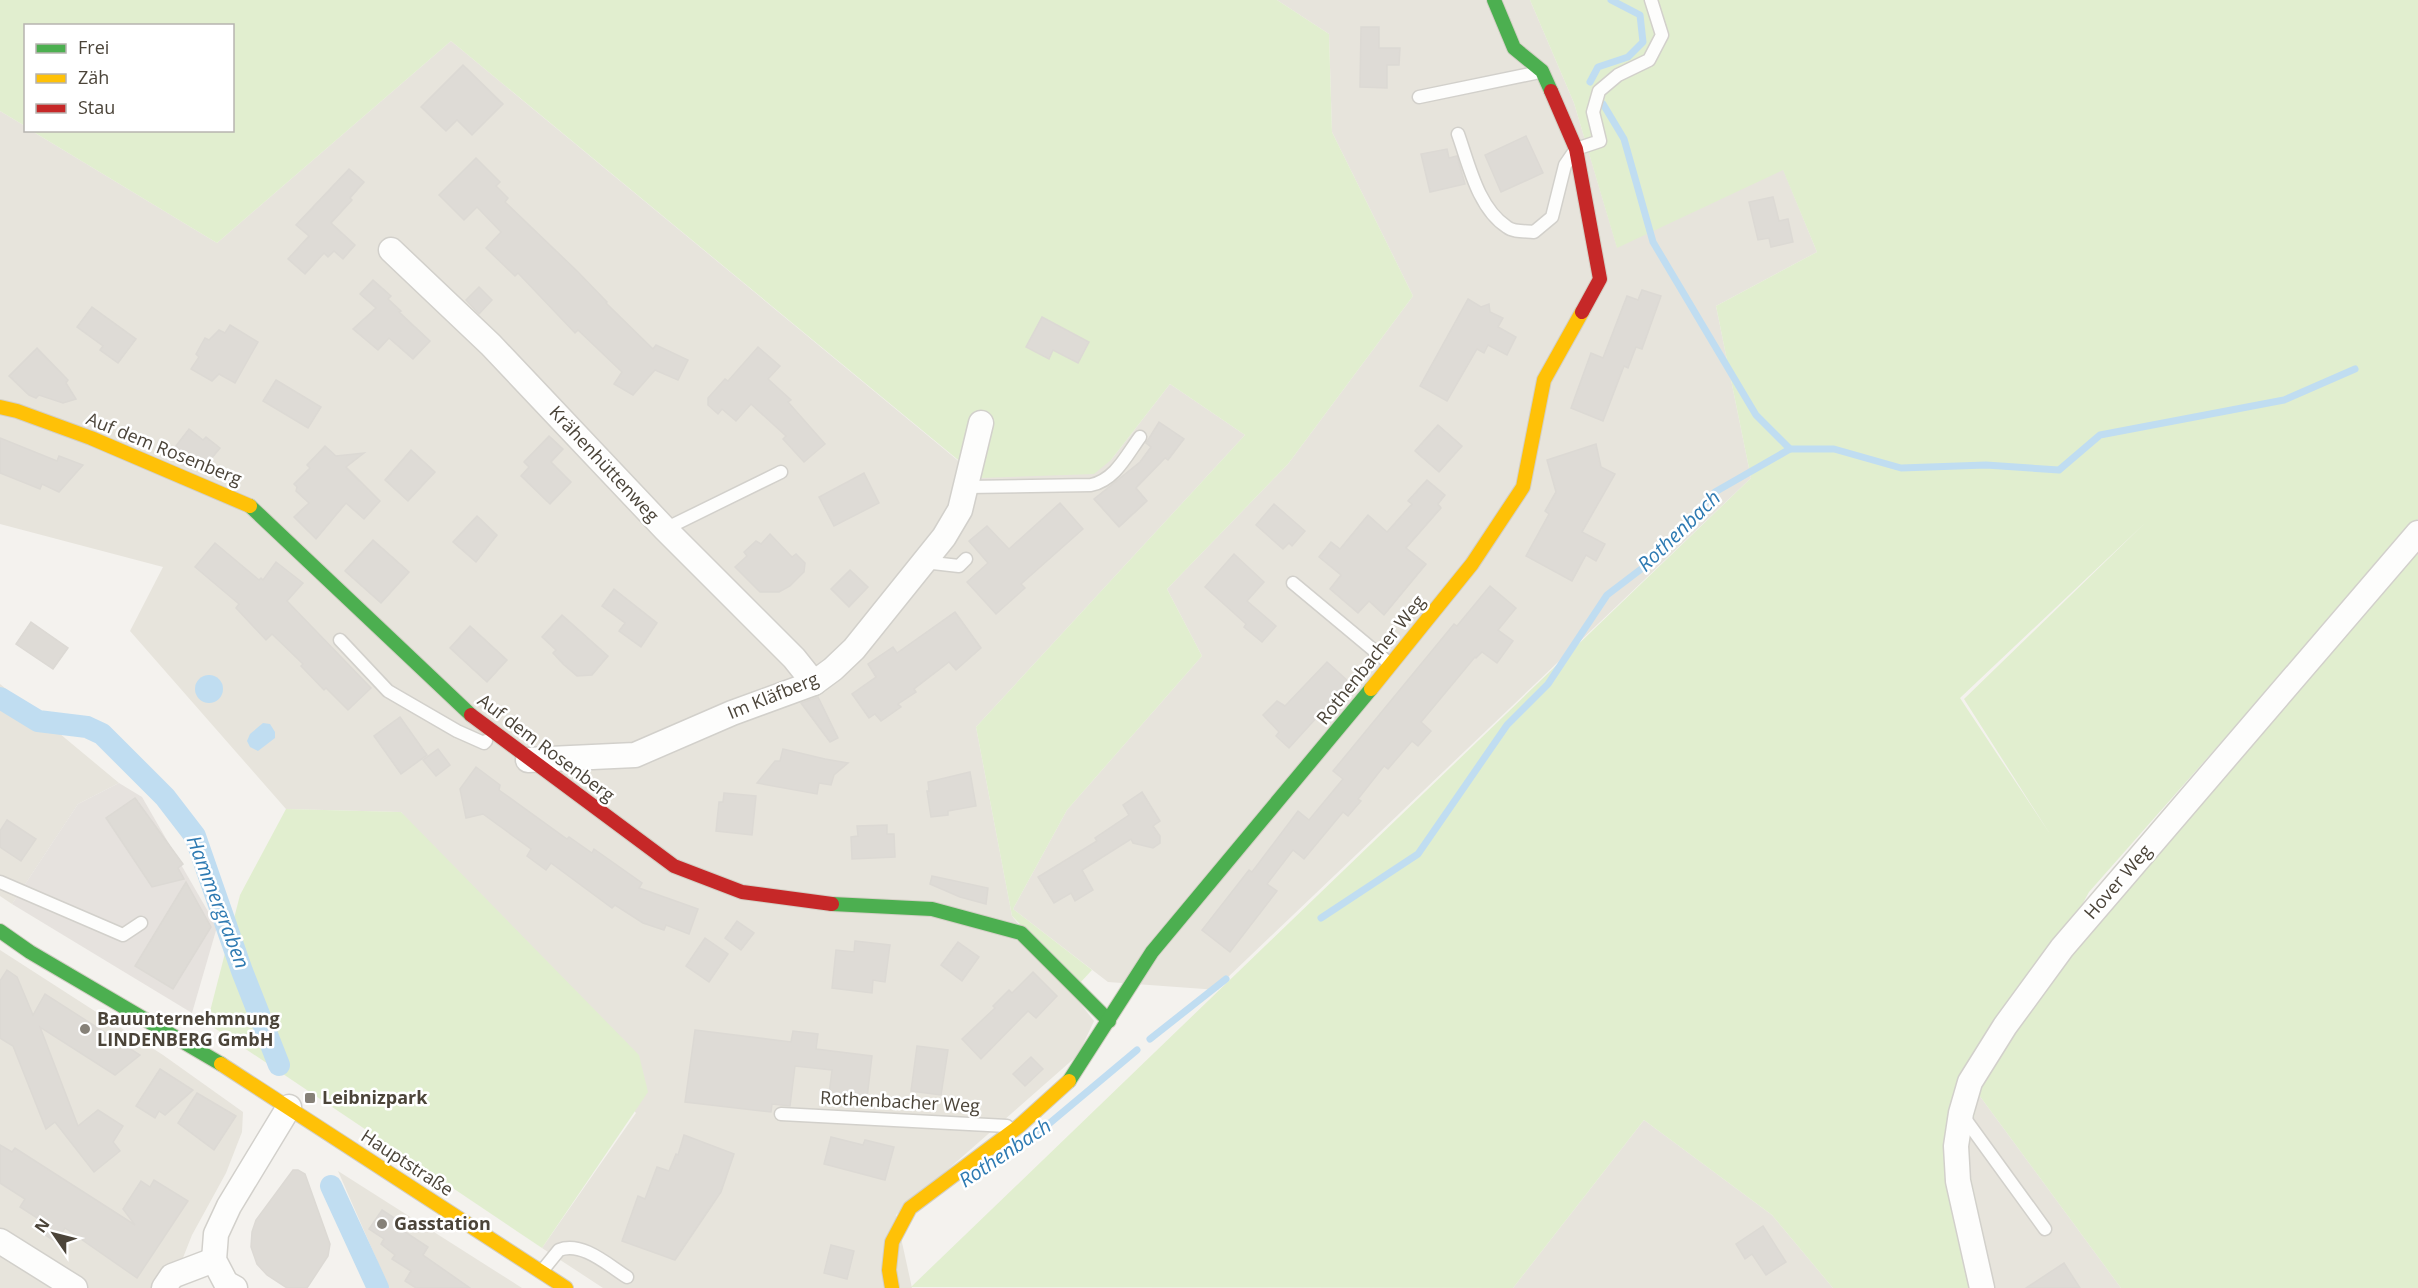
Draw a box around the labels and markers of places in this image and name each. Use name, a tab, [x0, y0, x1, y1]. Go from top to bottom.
place label: Bauunternehmnung LINDENBERG GmbH	[97, 1006, 280, 1051]
marker: Bauunternehmnung LINDENBERG GmbH	[78, 1022, 92, 1036]
place label: Leibnizpark	[322, 1085, 428, 1109]
marker: Leibnizpark	[303, 1091, 317, 1105]
place label: Gasstation	[394, 1211, 491, 1235]
marker: Gasstation	[375, 1217, 389, 1231]

